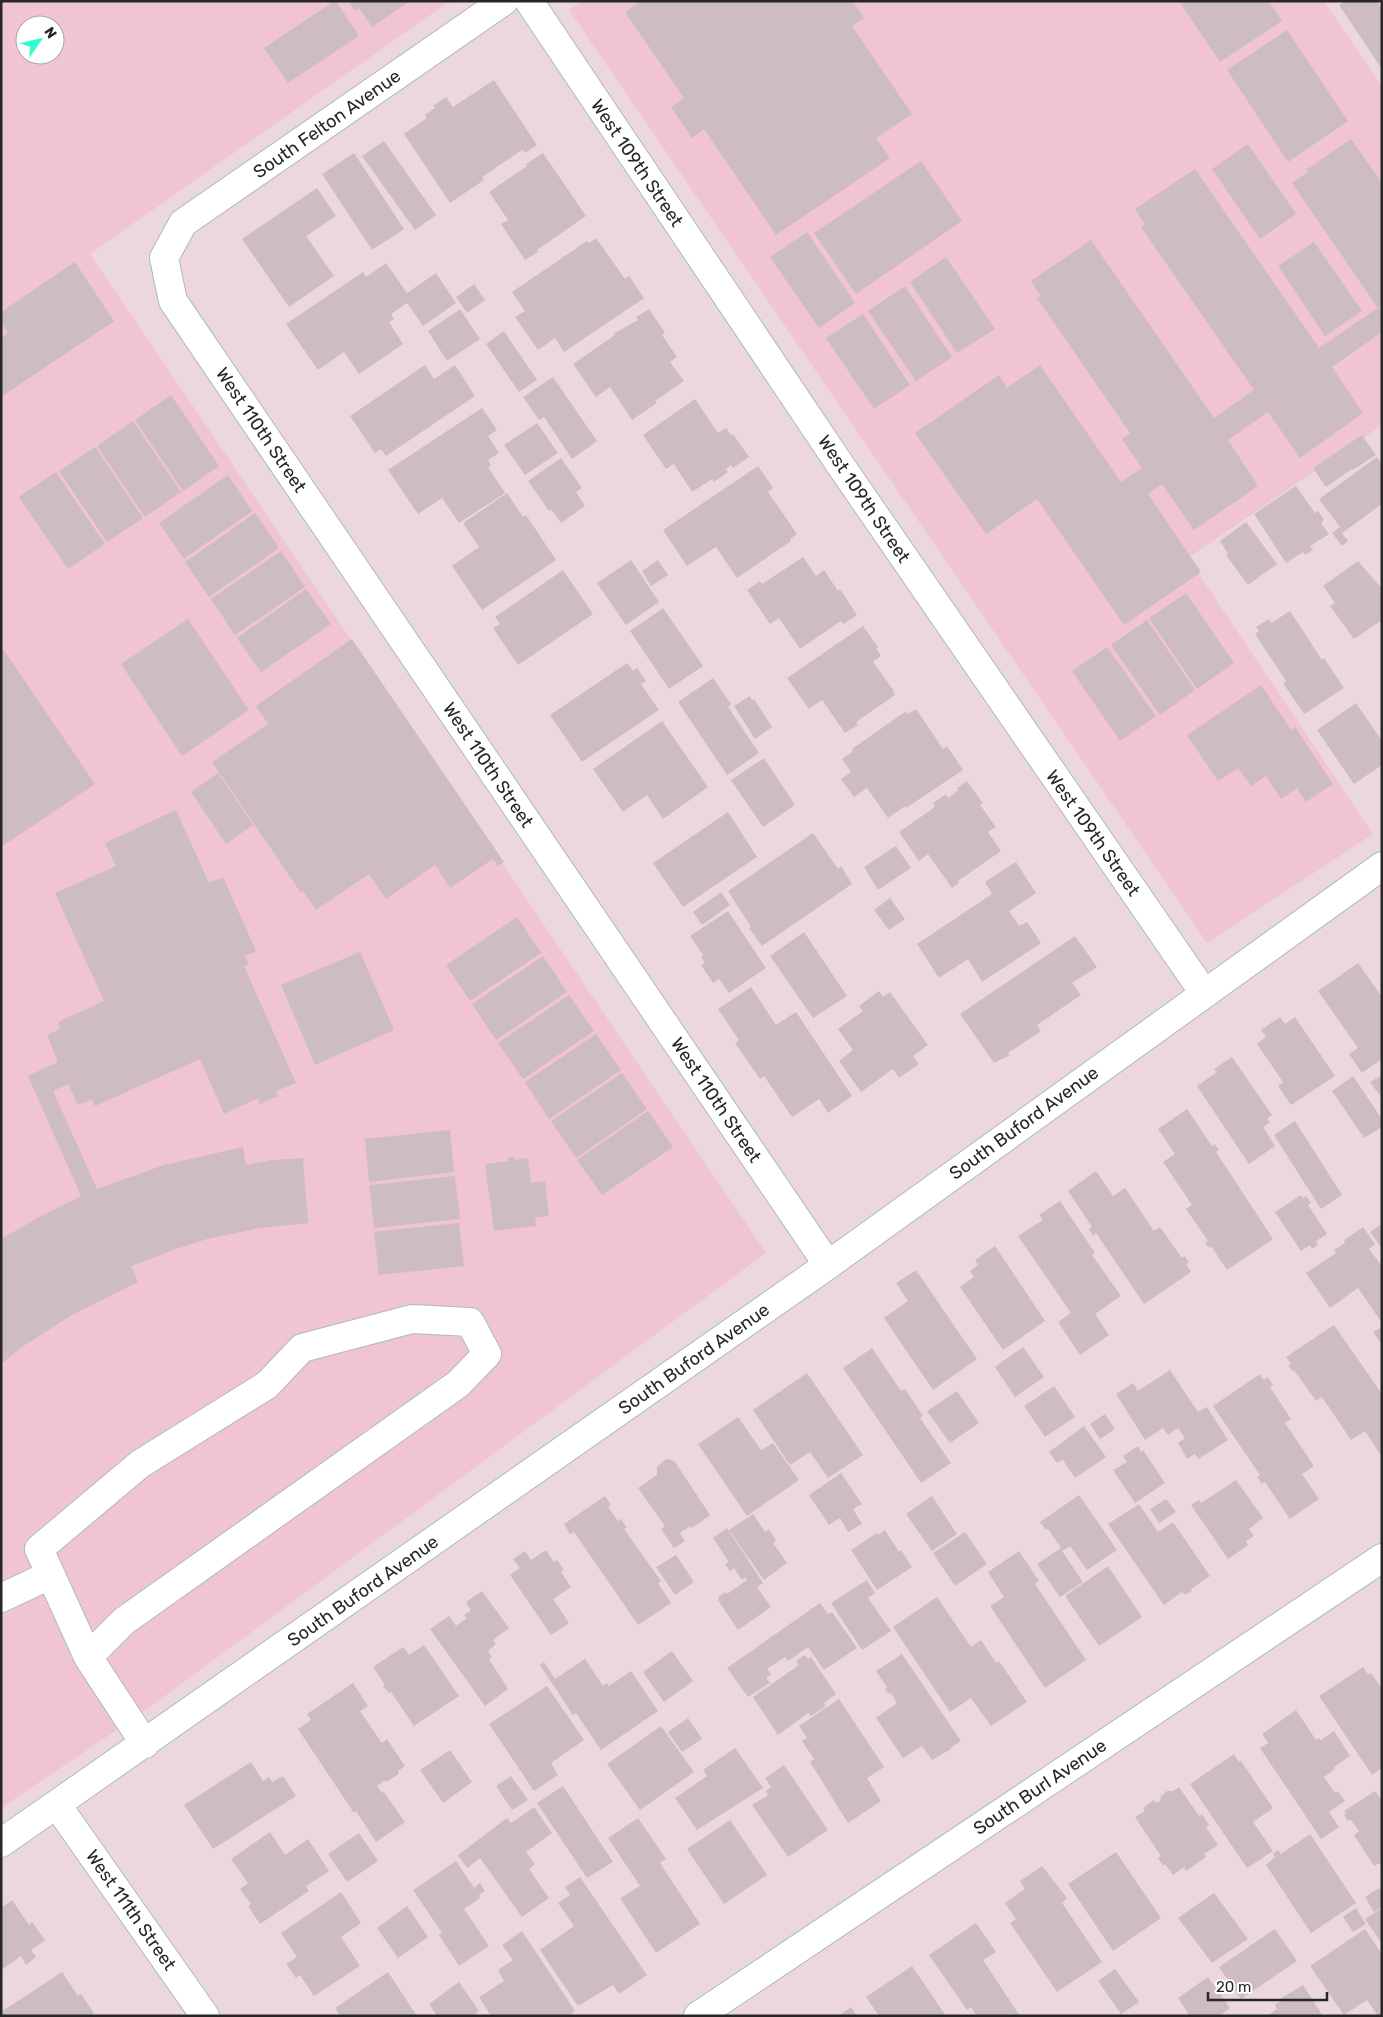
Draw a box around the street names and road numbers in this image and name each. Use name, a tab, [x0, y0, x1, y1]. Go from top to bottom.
street label: South Felton Avenue	[249, 65, 405, 183]
street label: West 109th Street	[586, 95, 688, 231]
street label: West 110th Street	[211, 363, 311, 497]
street label: West 109th Street	[813, 431, 915, 567]
street label: West 110th Street	[438, 698, 538, 832]
street label: West 109th Street	[1041, 766, 1145, 900]
street label: West 110th Street	[666, 1033, 766, 1167]
street label: South Buford Avenue	[945, 1061, 1103, 1185]
street label: South Buford Avenue	[614, 1299, 774, 1419]
street label: South Buford Avenue	[283, 1531, 443, 1651]
street label: South Burl Avenue	[969, 1734, 1111, 1840]
street label: West 111th Street	[81, 1845, 181, 1975]

